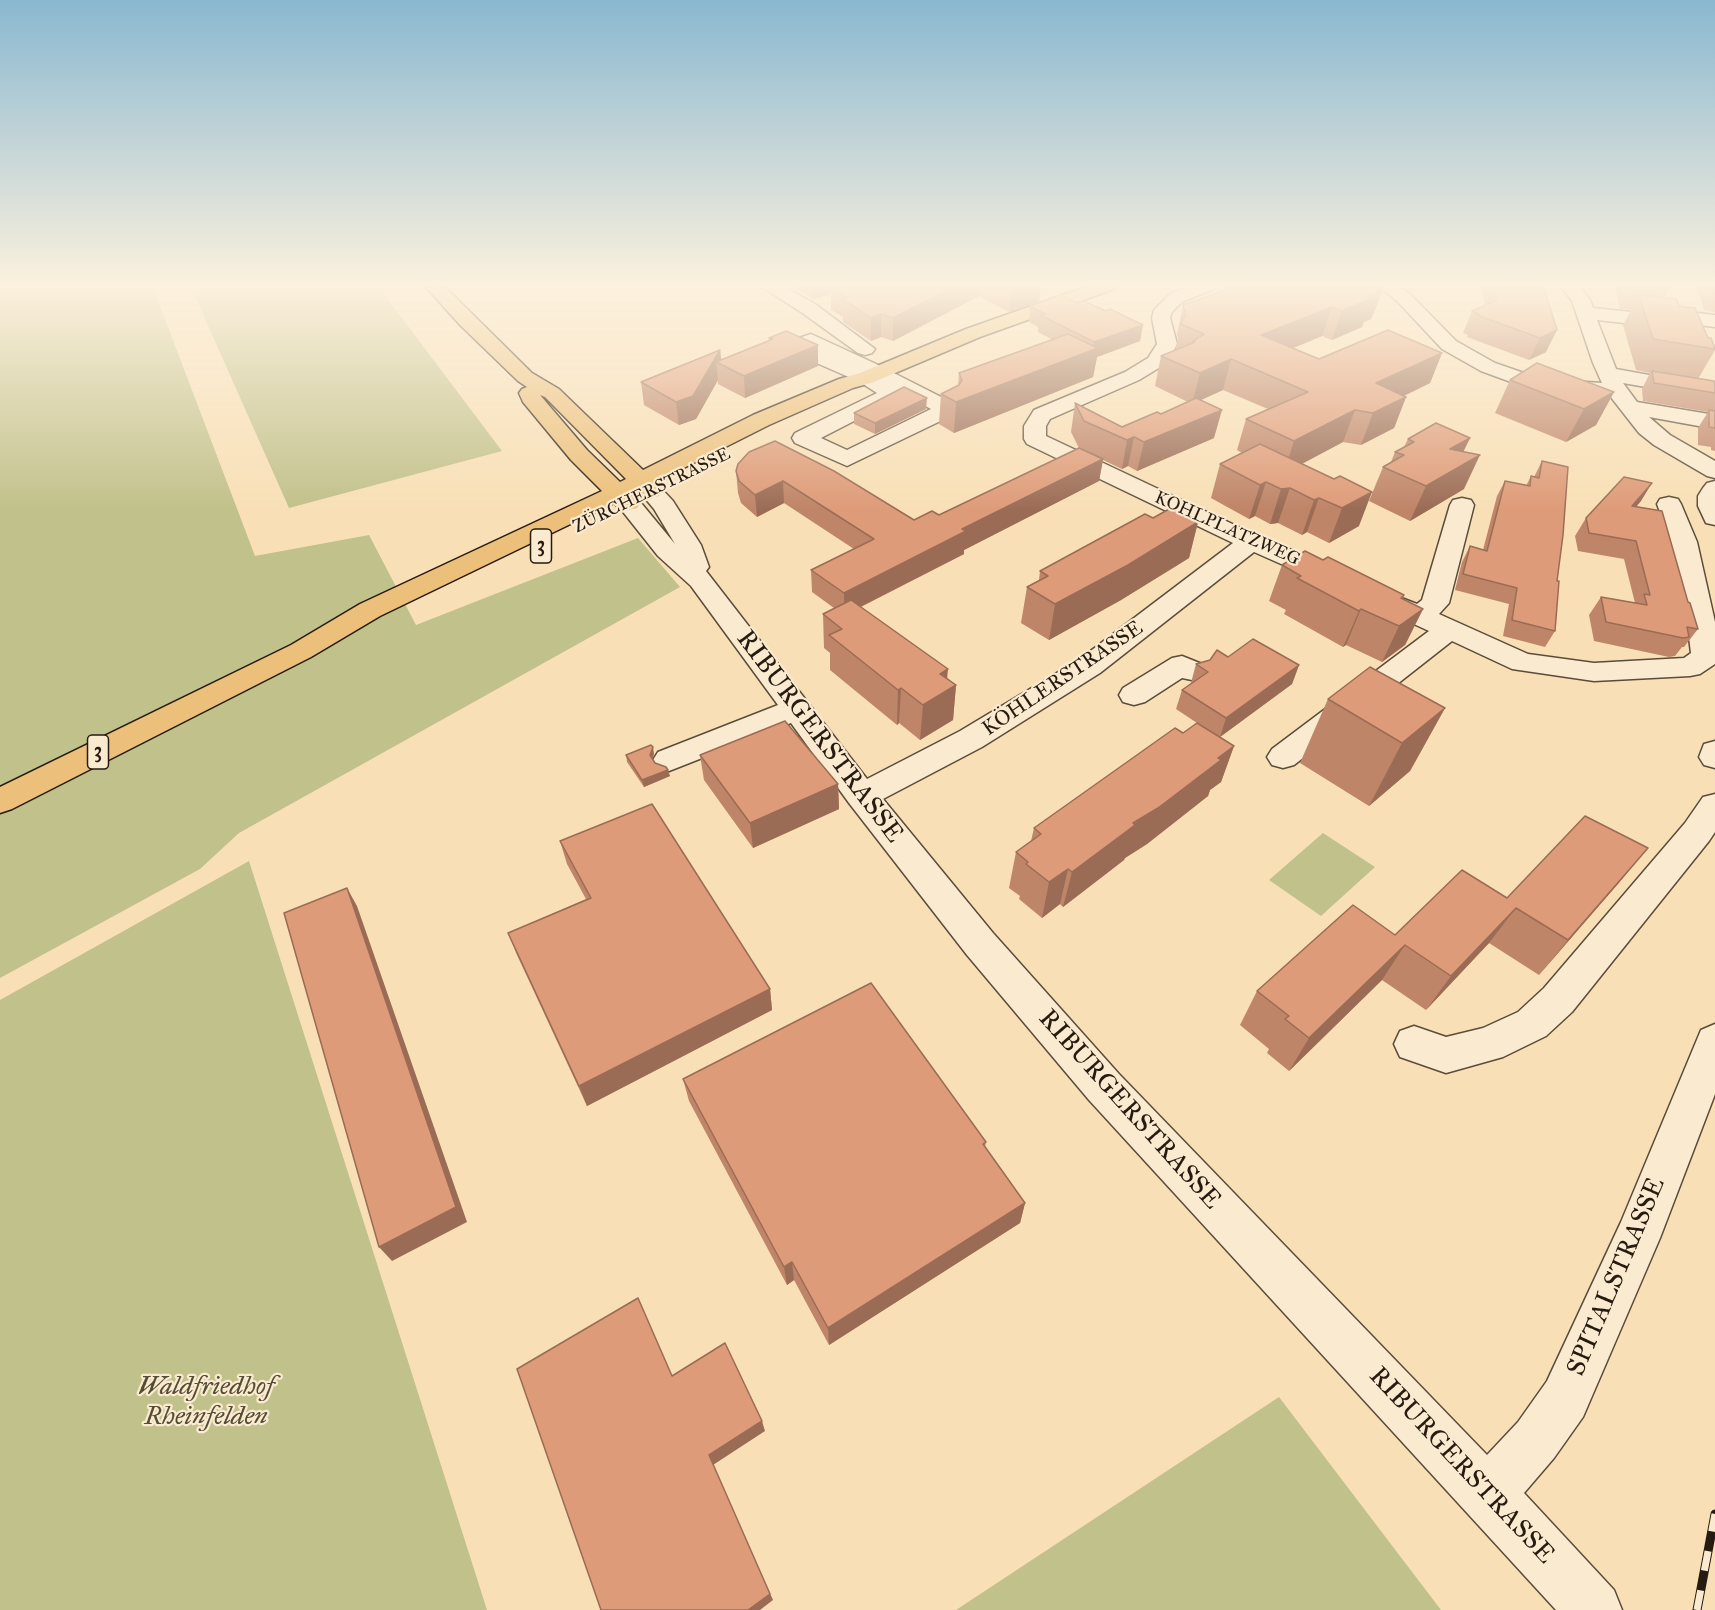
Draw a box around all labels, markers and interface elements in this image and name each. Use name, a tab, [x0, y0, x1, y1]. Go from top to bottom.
street label: ZÜRCHERSTRASSE	[570, 444, 734, 538]
street label: KOHLPLATZWEG	[1151, 487, 1303, 571]
road number: 3	[530, 529, 552, 563]
street label: KÖHLERSTRASSE	[978, 616, 1148, 742]
street label: RIBURGERSTRASSE	[729, 625, 909, 849]
road number: 3	[88, 735, 108, 769]
street label: RIBURGERSTRASSE	[1031, 1004, 1227, 1216]
street label: SPITALSTRASSE	[1561, 1173, 1673, 1381]
street label: RIBURGERSTRASSE	[1362, 1361, 1560, 1571]
park label: Waldfriedhof Rheinfelden	[138, 1372, 274, 1434]

